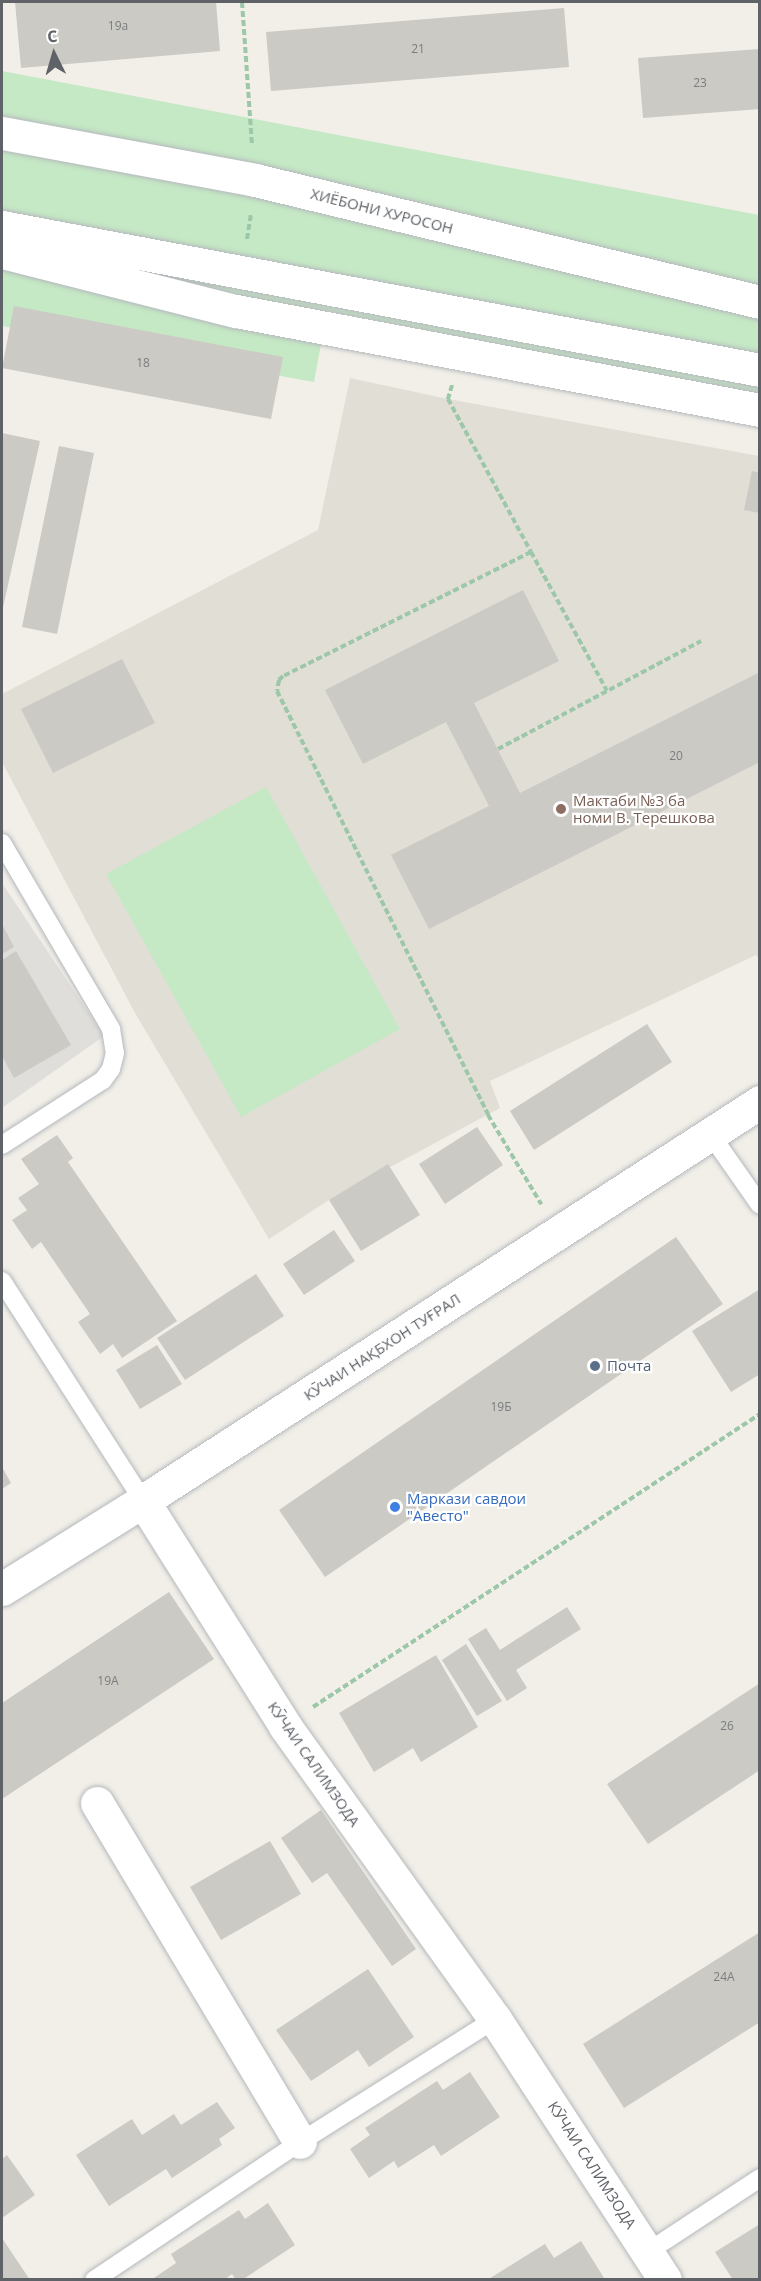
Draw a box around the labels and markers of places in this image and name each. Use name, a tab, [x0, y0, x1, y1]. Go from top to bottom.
place label: Мактаби №3 ба номи В. Терешкова	[573, 791, 715, 826]
marker: Мактаби №3 ба номи В. Терешкова	[554, 802, 568, 816]
place label: Почта	[607, 1357, 651, 1375]
marker: Почта	[588, 1359, 602, 1373]
place label: Маркази савдои "Авесто"	[407, 1489, 526, 1524]
marker: Маркази савдои "Авесто"	[388, 1500, 402, 1514]

